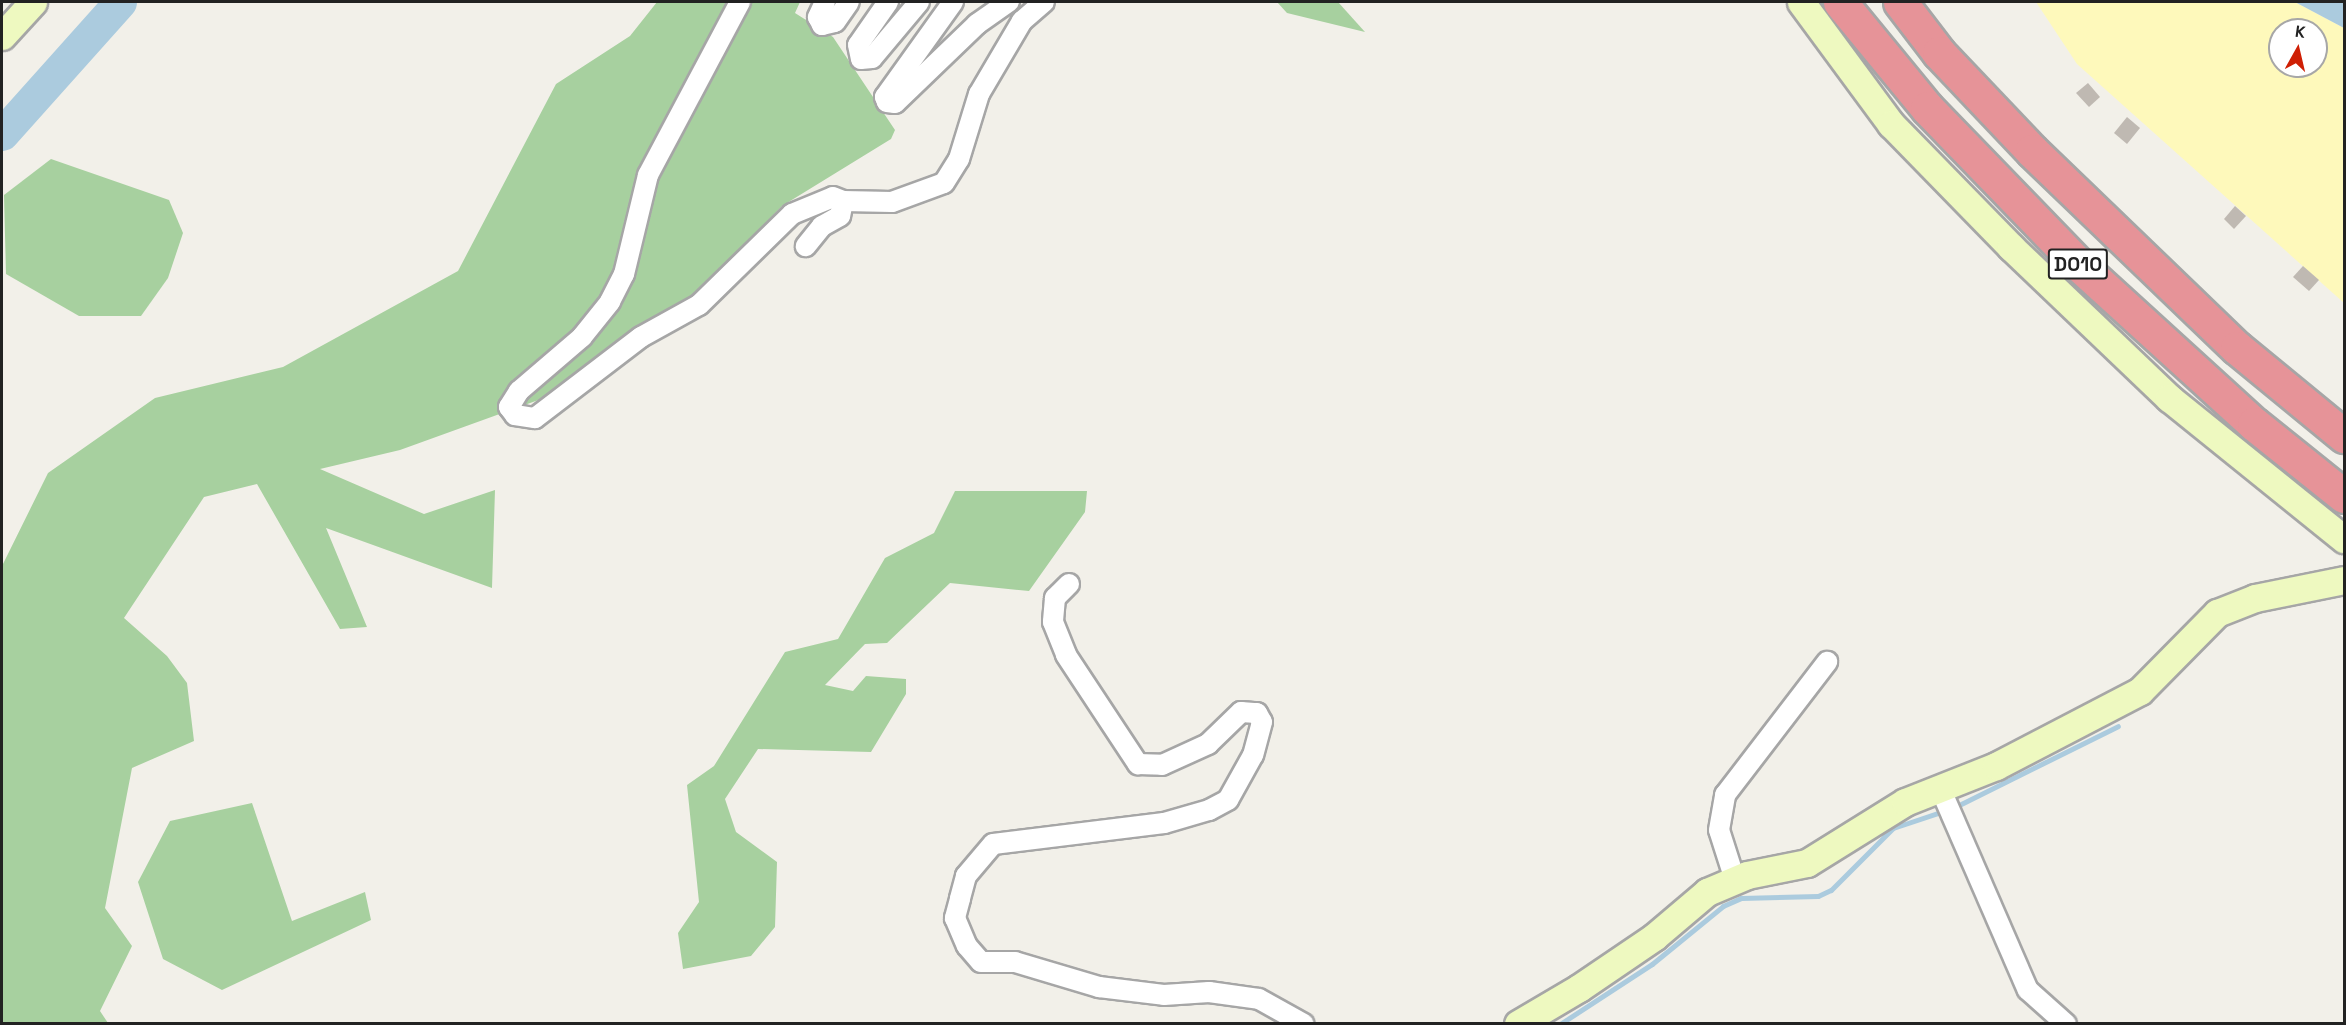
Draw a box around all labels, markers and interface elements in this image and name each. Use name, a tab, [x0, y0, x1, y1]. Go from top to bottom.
north arrow	[2268, 18, 2328, 78]
text: K	[2294, 21, 2307, 43]
road number: D010	[2046, 247, 2110, 281]

